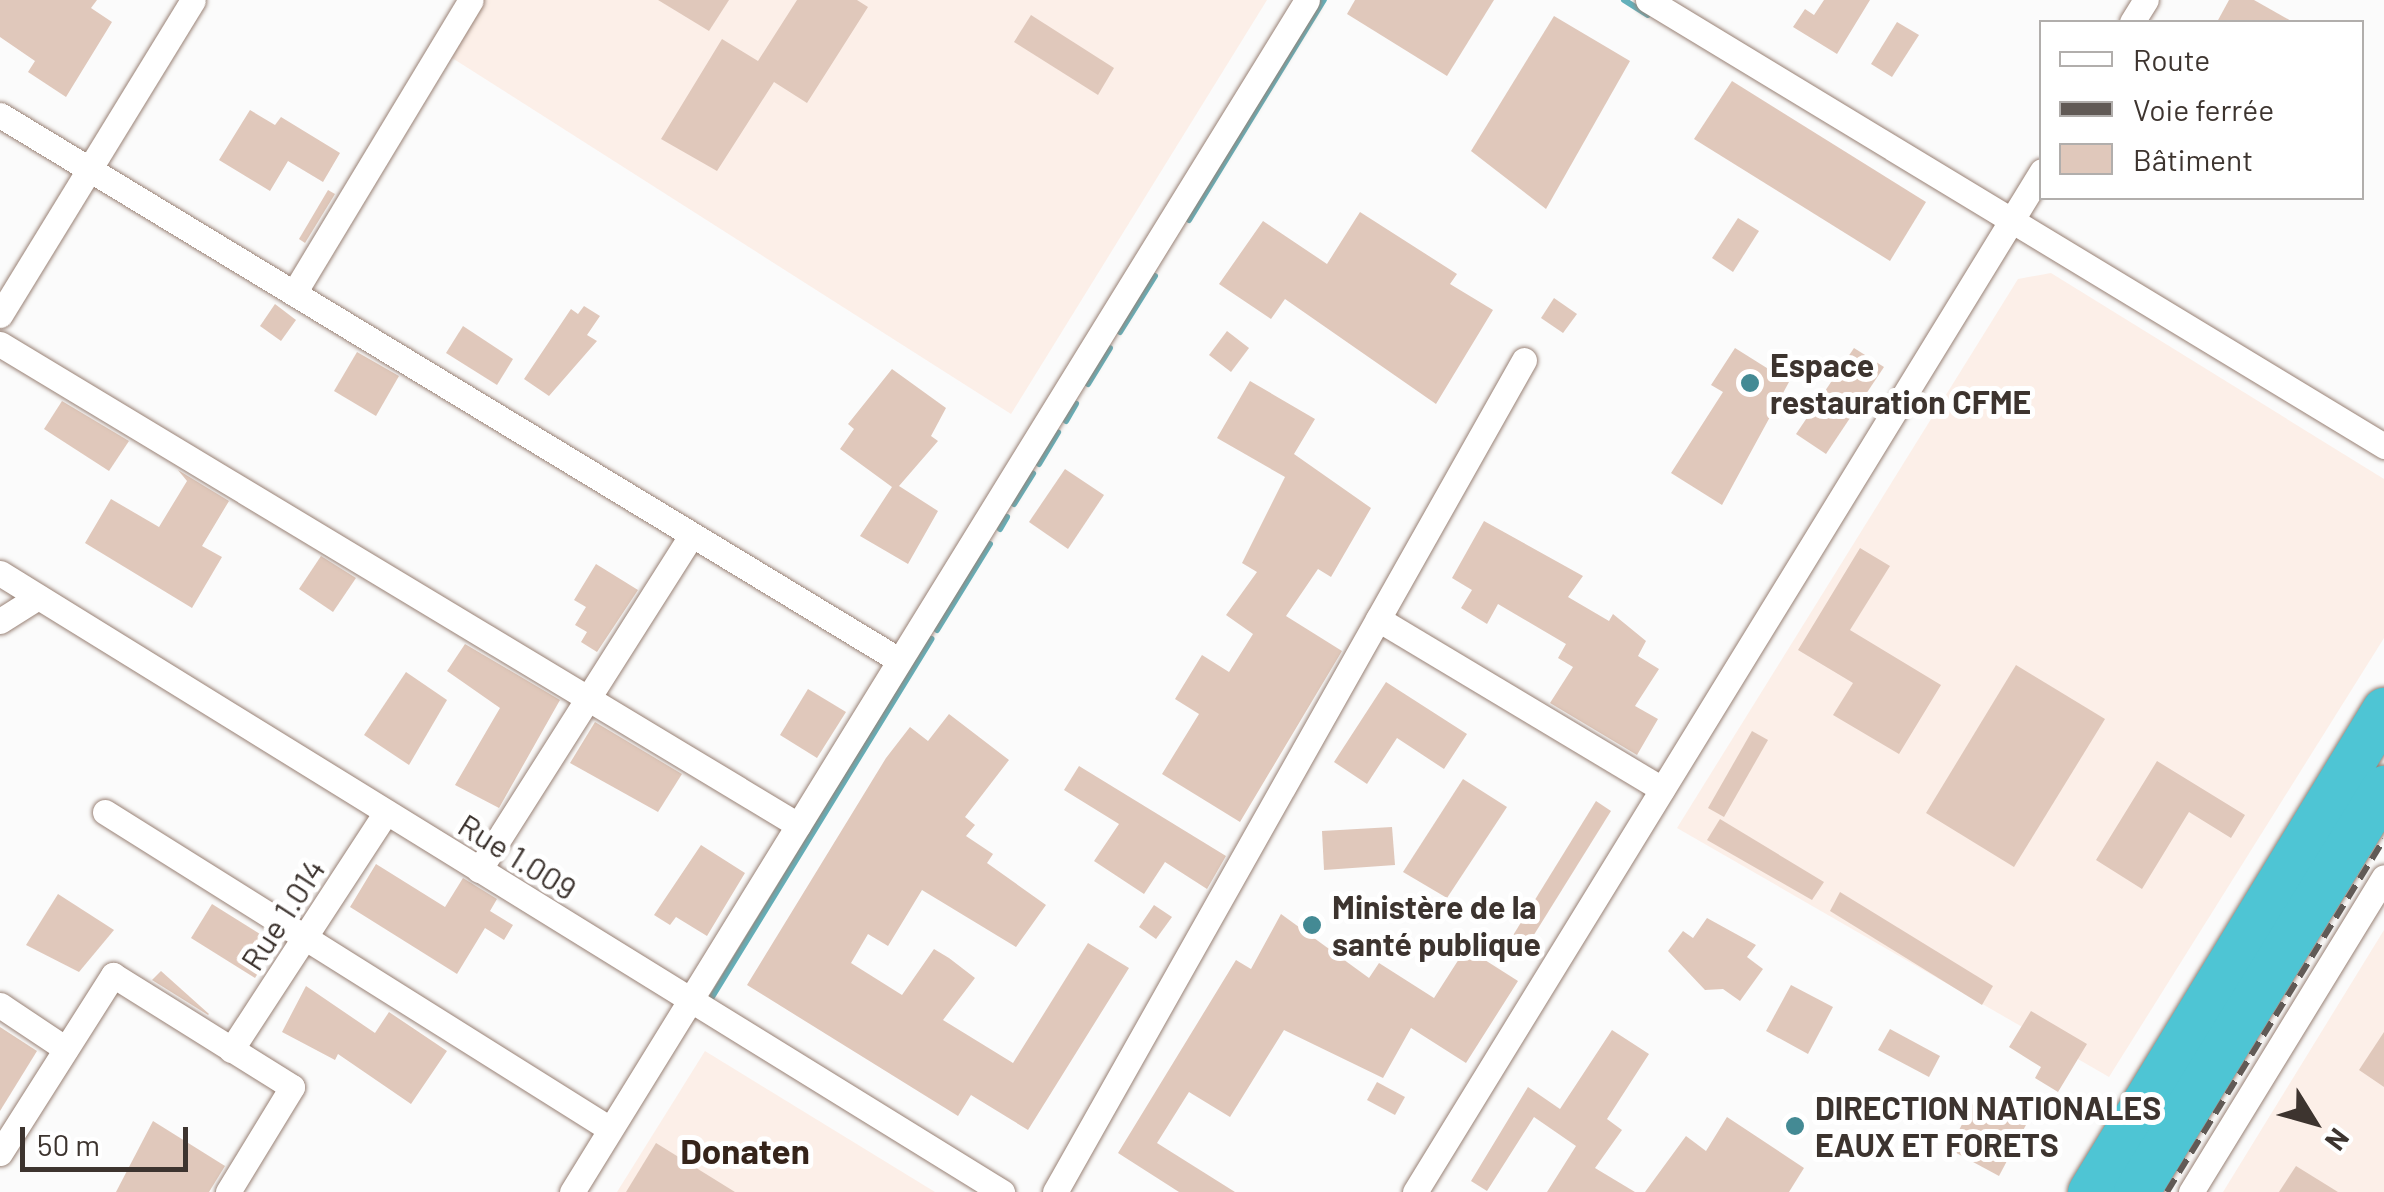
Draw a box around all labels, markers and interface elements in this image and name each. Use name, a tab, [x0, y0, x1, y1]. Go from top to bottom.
legend	[2039, 20, 2364, 200]
text: Route	[2133, 41, 2210, 77]
text: Voie ferrée	[2133, 91, 2274, 127]
text: Bâtiment	[2133, 141, 2253, 177]
place label: Espace restauration CFME	[1770, 346, 2031, 421]
marker: Espace restauration CFME	[1739, 372, 1761, 394]
street label: Rue 1.009	[452, 805, 584, 907]
street label: Rue 1.014	[232, 851, 332, 977]
place label: Ministère de la santé publique	[1332, 888, 1541, 963]
marker: Ministère de la santé publique	[1301, 914, 1323, 936]
north arrow	[2264, 1072, 2364, 1172]
place label: DIRECTION NATIONALES EAUX ET FORETS	[1815, 1089, 2161, 1164]
scale bar	[25, 1107, 192, 1169]
marker: DIRECTION NATIONALES EAUX ET FORETS	[1784, 1115, 1806, 1137]
text: N	[2319, 1122, 2357, 1158]
text: 50 m	[37, 1126, 100, 1162]
district label: Donaten	[680, 1129, 810, 1171]

